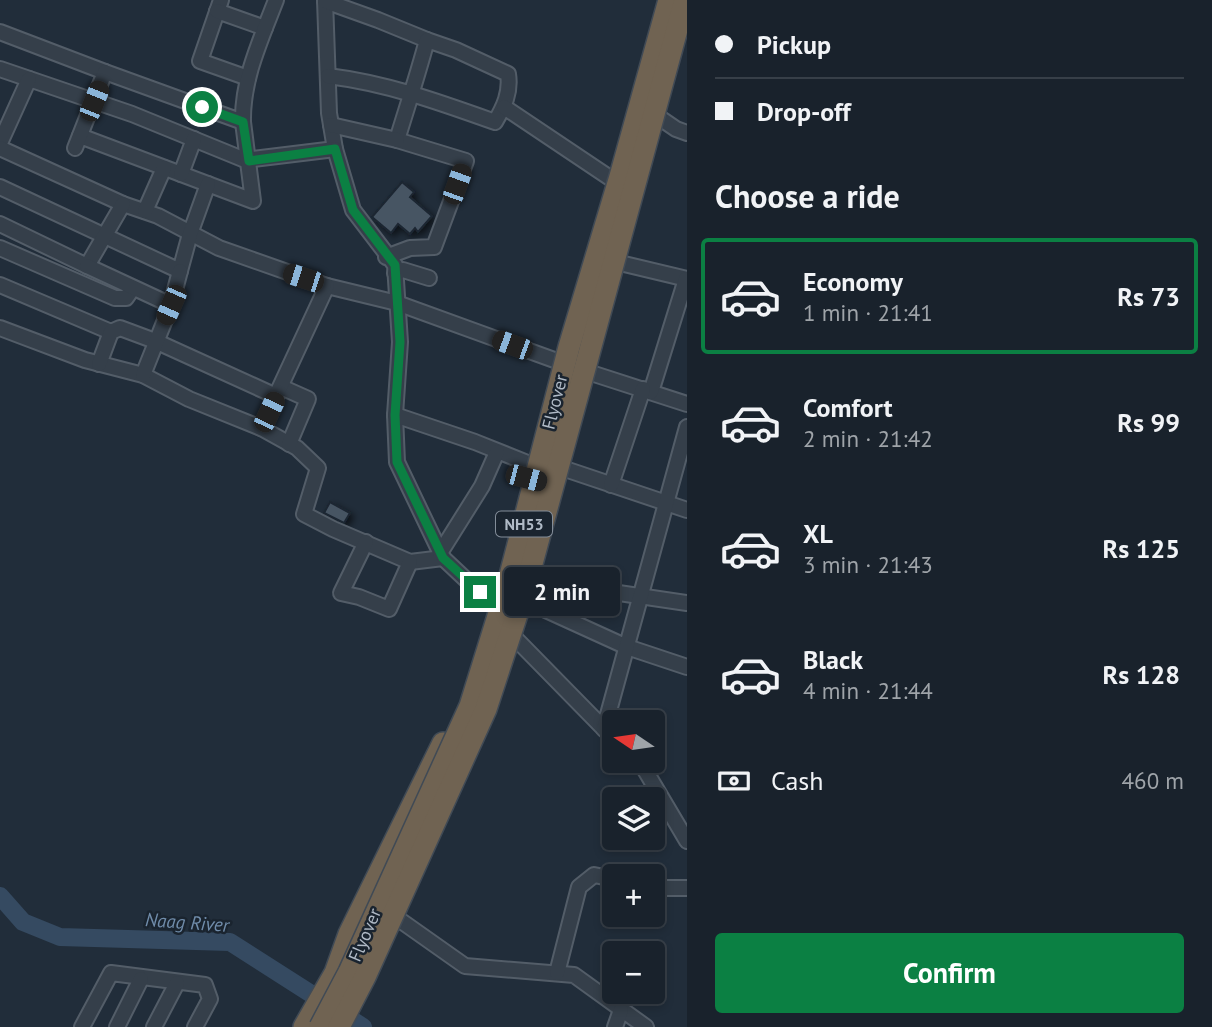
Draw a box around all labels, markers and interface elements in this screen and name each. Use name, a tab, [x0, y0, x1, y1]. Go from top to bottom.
text: Pickup	[757, 28, 831, 61]
car	[77, 78, 112, 124]
route start	[186, 91, 218, 123]
text: Drop-off	[757, 95, 851, 128]
car	[440, 161, 475, 207]
text: Choose a ride	[715, 175, 900, 217]
car	[280, 262, 327, 294]
icon: car	[719, 265, 782, 328]
text: Economy	[803, 265, 903, 298]
text: Rs 73	[1117, 280, 1180, 313]
car	[153, 282, 190, 328]
text: 1 min · 21:41	[803, 298, 933, 327]
car	[489, 328, 536, 362]
street label: Flyover	[537, 372, 572, 432]
car	[251, 389, 288, 435]
icon: car	[719, 391, 782, 454]
text: Comfort	[803, 391, 893, 424]
text: Rs 99	[1117, 406, 1180, 439]
text: 2 min · 21:42	[803, 424, 933, 453]
car	[503, 462, 550, 494]
road number: NH53	[496, 512, 552, 537]
icon: car	[719, 517, 782, 580]
text: XL	[803, 517, 833, 550]
text: Rs 125	[1103, 532, 1180, 565]
text: 3 min · 21:43	[803, 550, 933, 579]
callout: 2 min	[504, 568, 620, 616]
route end	[464, 576, 496, 608]
text: 2 min	[534, 577, 590, 606]
icon: car	[719, 643, 782, 706]
text: Black	[803, 643, 863, 676]
text: Rs 128	[1103, 658, 1180, 691]
text: 4 min · 21:44	[803, 676, 933, 705]
north arrow	[602, 710, 665, 774]
map controls	[602, 710, 665, 1004]
icon: cash	[715, 762, 753, 800]
text: Cash	[771, 764, 823, 797]
text: 460 m	[1122, 766, 1184, 795]
button: layers	[602, 787, 665, 850]
button: +	[602, 864, 665, 927]
street label: Flyover	[343, 905, 386, 965]
water label: Naag River	[144, 907, 231, 937]
button: Confirm	[715, 933, 1184, 1013]
button: −	[602, 941, 665, 1004]

